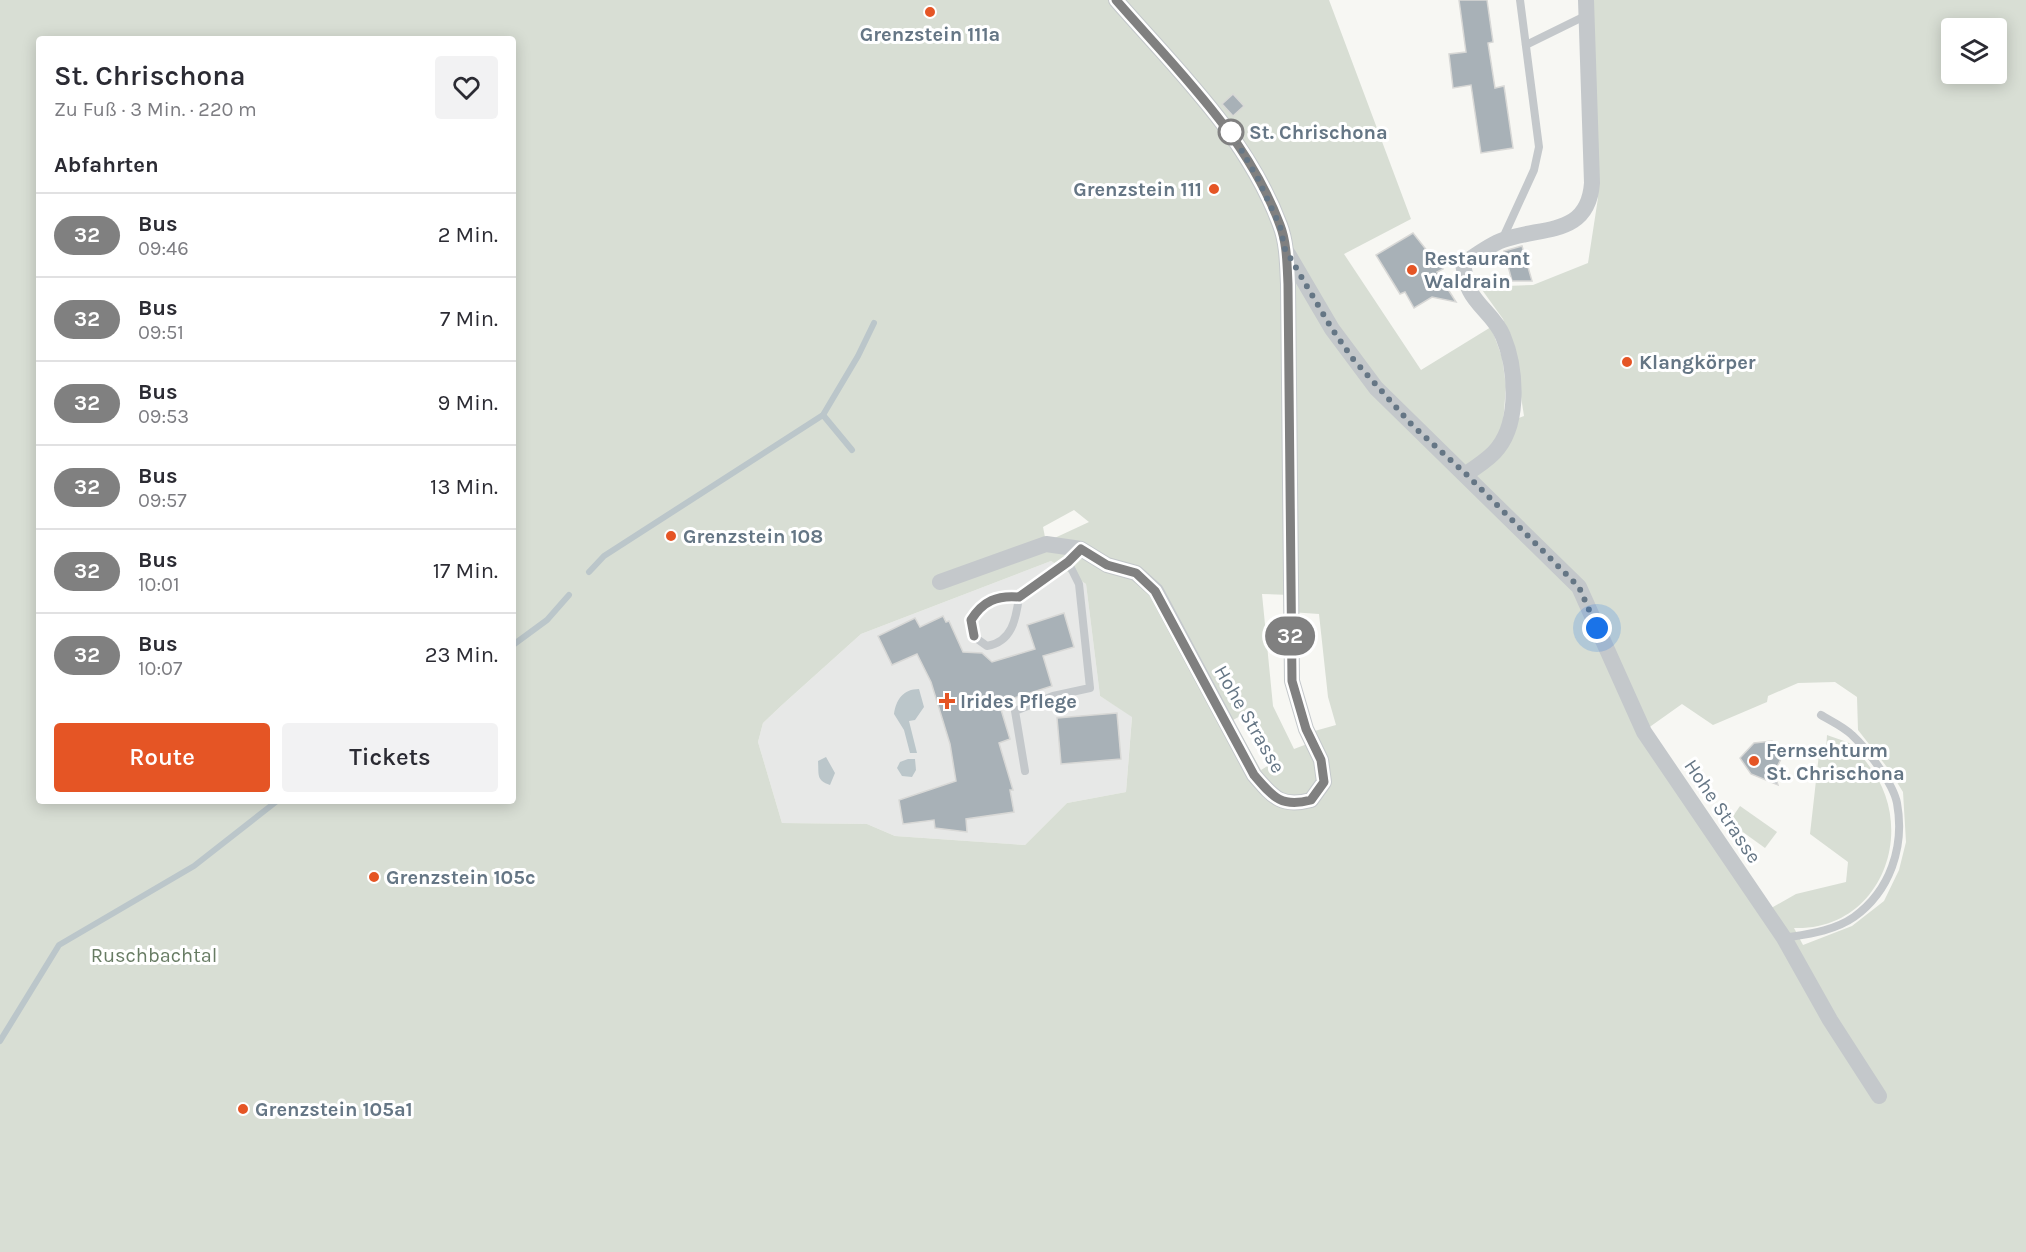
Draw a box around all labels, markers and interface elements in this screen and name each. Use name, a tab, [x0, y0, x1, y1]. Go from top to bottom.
marker: Grenzstein 111a	[923, 5, 937, 19]
map controls	[1941, 18, 2007, 84]
button: layers	[1941, 18, 2007, 84]
place label: Grenzstein 111a	[860, 23, 1000, 46]
button: heart	[435, 56, 498, 119]
text: St. Chrischona	[54, 59, 246, 92]
text: Zu Fuß · 3 Min. · 220 m	[54, 98, 257, 121]
marker: St. Chrischona	[1218, 119, 1244, 145]
place label: St. Chrischona	[1249, 121, 1388, 144]
text: Abfahrten	[54, 152, 159, 178]
place label: Grenzstein 111	[1073, 178, 1202, 201]
marker: Grenzstein 111	[1207, 182, 1221, 196]
text: Bus	[138, 211, 178, 237]
text: 2 Min.	[438, 222, 498, 248]
text: 32	[74, 223, 100, 247]
text: 09:46	[138, 237, 189, 260]
place label: Restaurant Waldrain	[1424, 247, 1530, 293]
marker: Restaurant Waldrain	[1405, 263, 1419, 277]
text: Bus	[138, 295, 178, 321]
text: 7 Min.	[440, 306, 498, 332]
text: 32	[74, 307, 100, 331]
text: 09:51	[138, 321, 184, 344]
place label: Klangkörper	[1639, 351, 1756, 374]
marker: Klangkörper	[1620, 355, 1634, 369]
text: Bus	[138, 379, 178, 405]
text: 9 Min.	[438, 390, 498, 416]
text: 32	[74, 391, 100, 415]
text: 09:53	[138, 405, 189, 428]
text: Bus	[138, 463, 178, 489]
text: 13 Min.	[430, 474, 498, 500]
text: 32	[74, 475, 100, 499]
text: 09:57	[138, 489, 187, 512]
place label: Grenzstein 108	[683, 525, 823, 548]
marker: Grenzstein 108	[664, 529, 678, 543]
text: Bus	[138, 547, 178, 573]
text: 17 Min.	[433, 558, 498, 584]
text: 32	[74, 559, 100, 583]
text: 10:01	[138, 573, 180, 596]
your location	[1582, 613, 1612, 643]
line badge: 32	[1263, 616, 1317, 656]
text: 32	[1277, 624, 1303, 648]
text: Bus	[138, 631, 178, 657]
text: 23 Min.	[425, 642, 498, 668]
text: 32	[74, 643, 100, 667]
text: 10:07	[138, 657, 182, 680]
street label: Hohe Strasse	[1209, 661, 1290, 777]
place label: Irides Pflege	[960, 690, 1077, 713]
marker: Irides Pflege	[938, 692, 956, 710]
button: Route	[54, 723, 270, 792]
button: Tickets	[282, 723, 498, 792]
place label: Fernsehturm St. Chrischona	[1766, 739, 1905, 785]
marker: Fernsehturm St. Chrischona	[1747, 754, 1761, 768]
street label: Hohe Strasse	[1679, 755, 1766, 868]
place label: Grenzstein 105c	[386, 866, 535, 889]
marker: Grenzstein 105c	[367, 870, 381, 884]
park label: Ruschbachtal	[91, 944, 217, 967]
place label: Grenzstein 105a1	[255, 1098, 413, 1121]
marker: Grenzstein 105a1	[236, 1102, 250, 1116]

